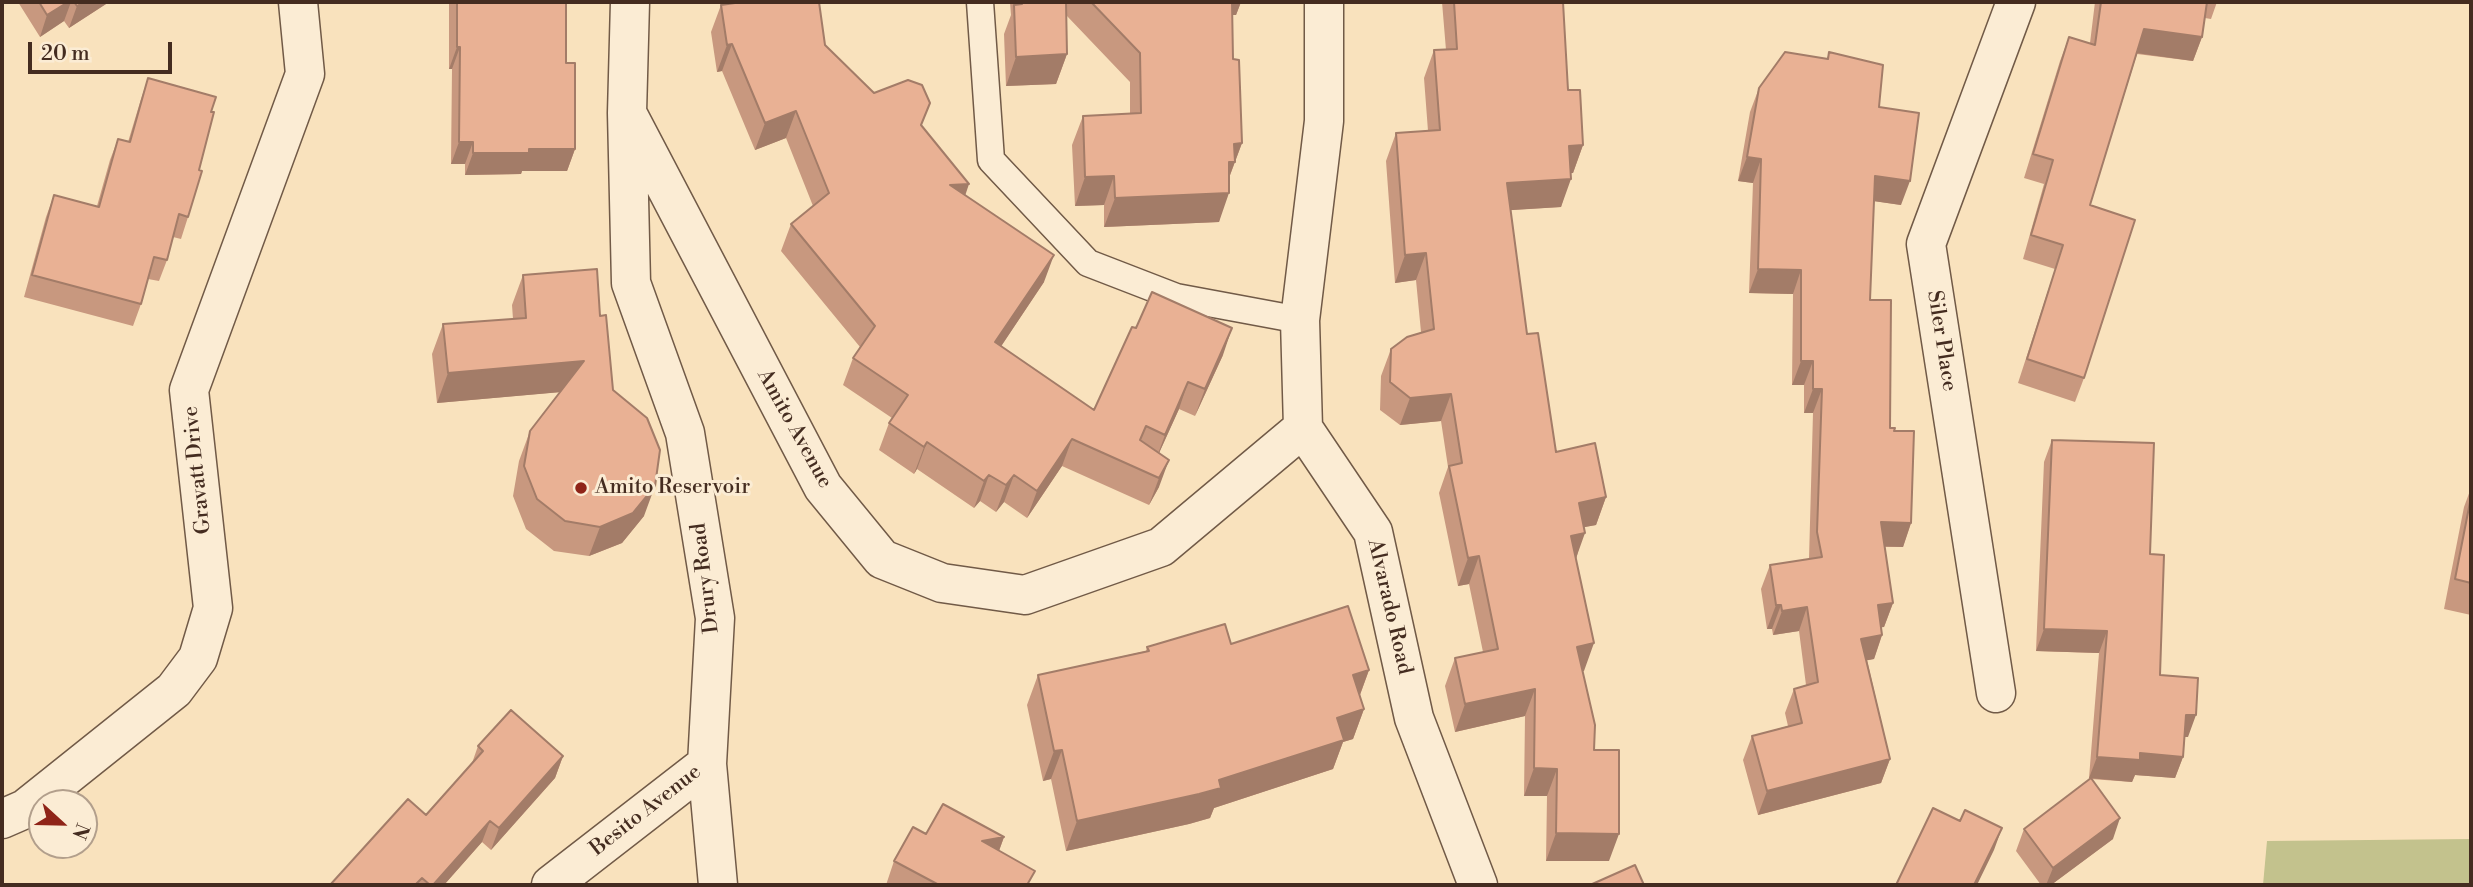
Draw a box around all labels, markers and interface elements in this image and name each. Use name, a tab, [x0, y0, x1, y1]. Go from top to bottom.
scale bar	[32, 28, 175, 72]
text: 20 m	[41, 41, 90, 67]
street label: Siler Place	[1921, 289, 1961, 393]
street label: Amito Avenue	[751, 365, 837, 493]
street label: Gravatt Drive	[179, 405, 217, 535]
place label: Amito Reservoir	[595, 475, 750, 501]
marker: Amito Reservoir	[573, 480, 589, 496]
street label: Drury Road	[687, 521, 725, 635]
street label: Alvarado Road	[1361, 537, 1417, 677]
street label: Besito Avenue	[586, 760, 706, 862]
north arrow	[28, 789, 98, 859]
text: N	[67, 820, 95, 843]

